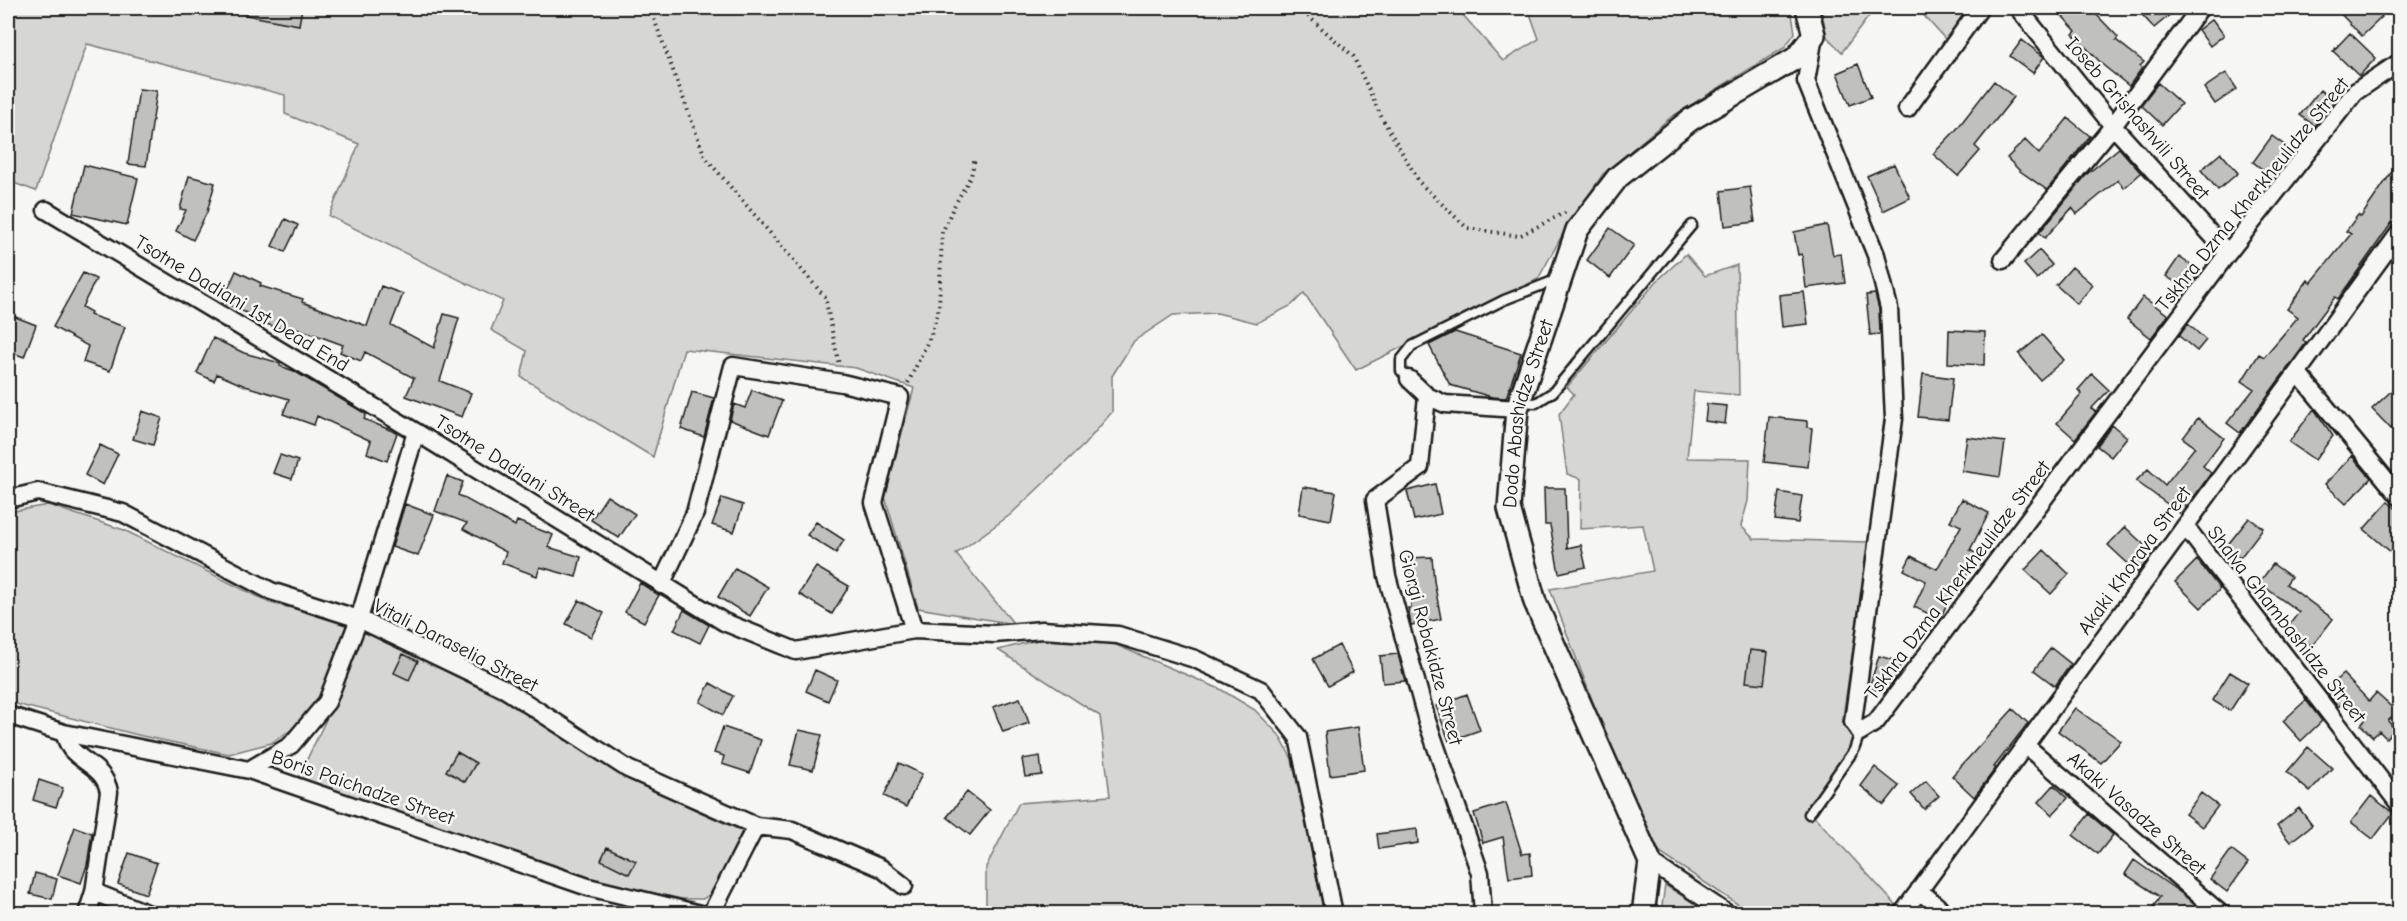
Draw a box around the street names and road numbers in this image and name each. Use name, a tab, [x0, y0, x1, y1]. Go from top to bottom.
street label: Ioseb Grishashvili Street	[2061, 32, 2215, 205]
street label: Tskhra Dzma Kherkheulidze Street	[2151, 72, 2355, 316]
street label: Tsotne Dadiani 1st Dead End	[130, 230, 353, 377]
street label: Dodo Abashidze Street	[1498, 315, 1559, 509]
street label: Tsotne Dadiani Street	[431, 410, 600, 527]
street label: Tskhra Dzma Kherkheulidze Street	[1860, 455, 2056, 704]
street label: Akaki Khorava Street	[2073, 481, 2197, 639]
street label: Shalva Ghambashidze Street	[2203, 521, 2371, 728]
street label: Giorgi Robakidze Street	[1393, 547, 1468, 749]
street label: Vitali Daraselia Street	[370, 594, 543, 697]
street label: Boris Paichadze Street	[268, 745, 459, 830]
street label: Akaki Vasadze Street	[2063, 747, 2212, 881]

